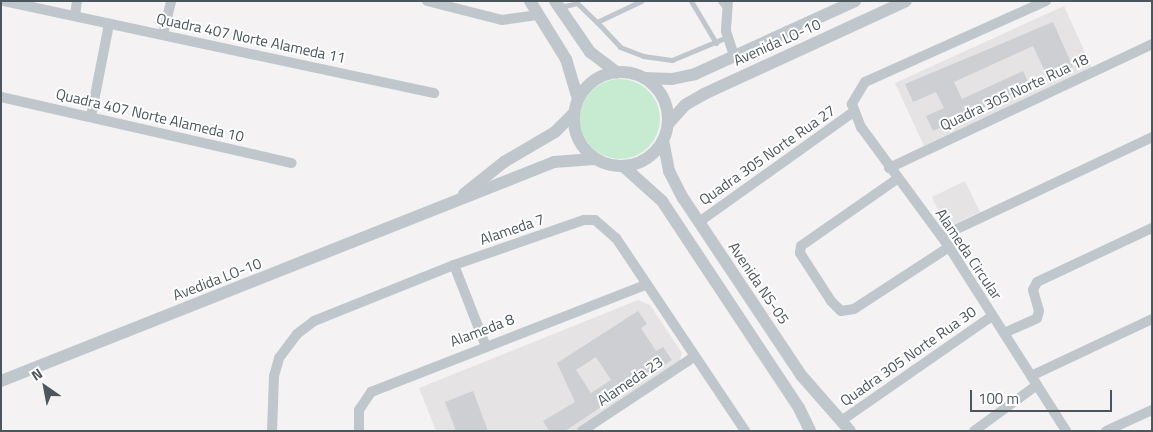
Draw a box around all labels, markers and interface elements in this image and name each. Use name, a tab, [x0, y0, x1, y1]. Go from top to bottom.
street label: Quadra 407 Norte Alameda 11	[155, 9, 347, 67]
street label: Avenida LO-10	[731, 15, 823, 69]
street label: Quadra 305 Norte Rua 18	[937, 50, 1091, 134]
street label: Quadra 407 Norte Alameda 10	[54, 85, 246, 145]
street label: Quadra 305 Norte Rua 27	[696, 101, 838, 209]
street label: Alameda Circular	[932, 205, 1006, 303]
street label: Alameda 7	[477, 210, 547, 248]
street label: Avenida NS-05	[725, 239, 793, 327]
street label: Avedida LO-10	[170, 254, 264, 304]
street label: Quadra 305 Norte Rua 30	[837, 302, 979, 410]
street label: Alameda 8	[447, 310, 517, 350]
street label: Alameda 23	[594, 352, 666, 410]
north arrow	[20, 362, 70, 412]
text: N	[27, 363, 46, 385]
scale bar	[973, 380, 1116, 412]
text: 100 m	[978, 387, 1019, 410]

